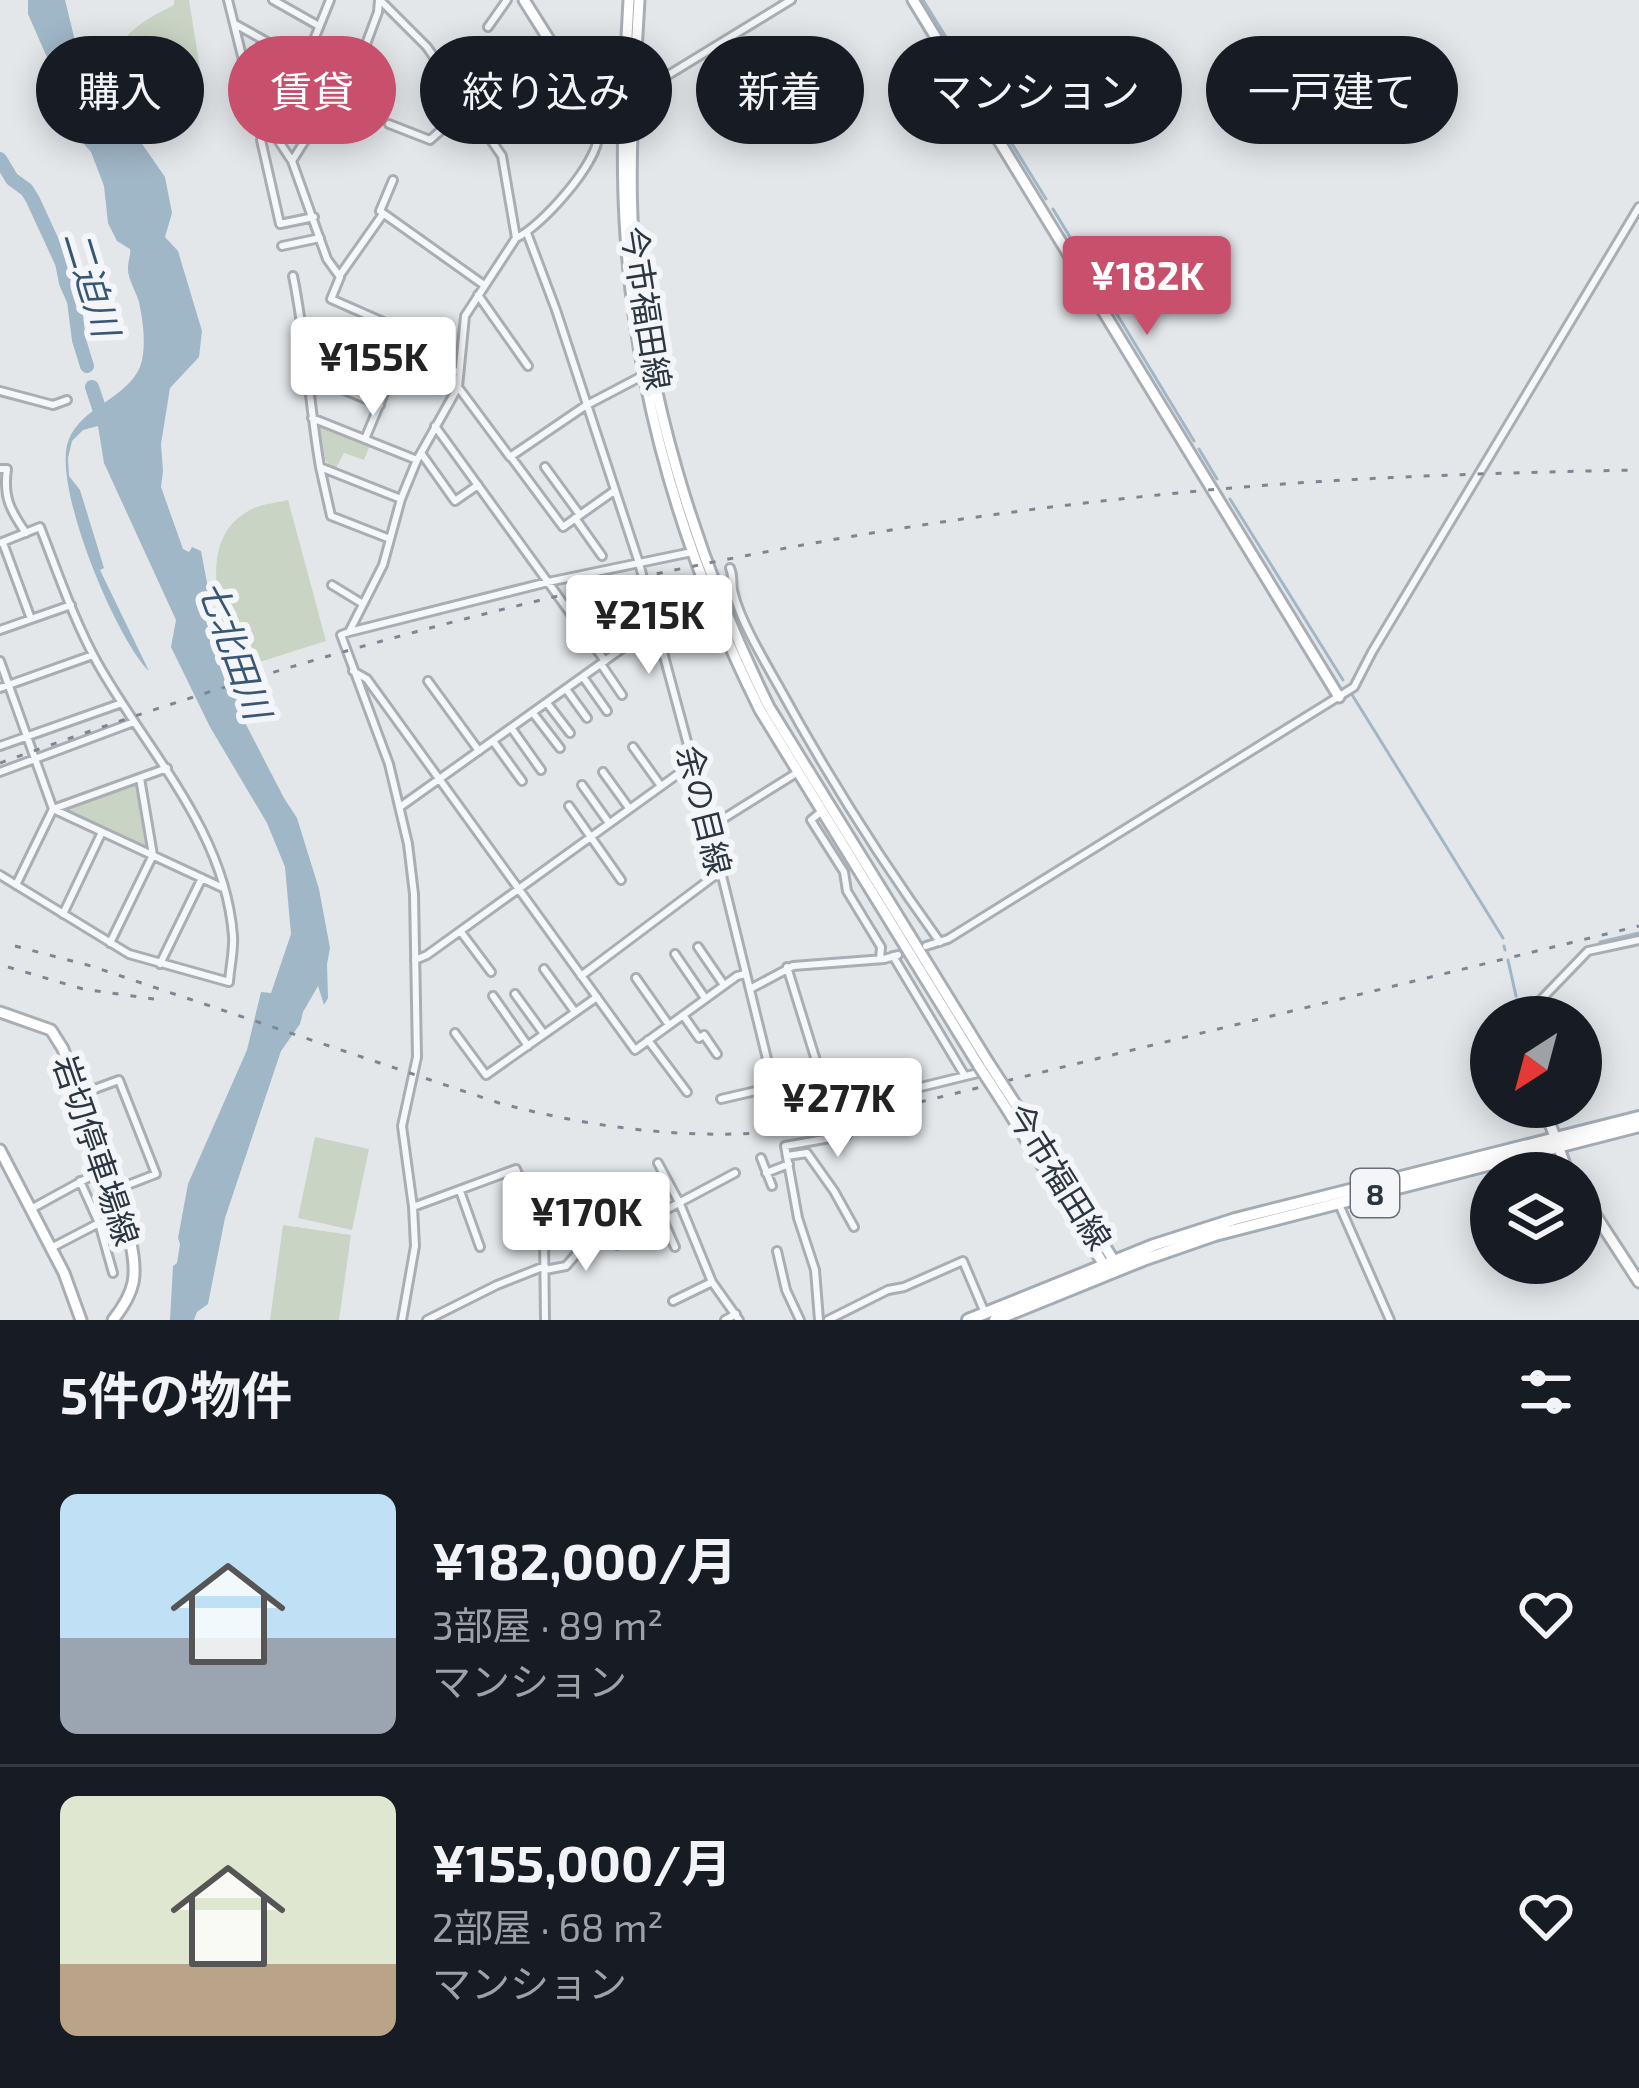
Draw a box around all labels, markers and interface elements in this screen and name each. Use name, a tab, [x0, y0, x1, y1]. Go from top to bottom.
chip: 購入	[36, 36, 204, 144]
chip: 賃貸	[228, 36, 396, 144]
chip: 絞り込み	[420, 36, 672, 144]
chip: 新着	[696, 36, 864, 144]
chip: マンション	[888, 36, 1182, 144]
chip: 一戸建て	[1206, 36, 1458, 144]
street label: 今市福田線	[614, 223, 680, 393]
water label: 二迫川	[57, 225, 131, 345]
pin: ¥182K	[1063, 236, 1231, 338]
text: ¥182K	[1090, 251, 1204, 298]
pin: ¥155K	[289, 317, 457, 419]
text: ¥155K	[318, 332, 428, 379]
water label: 七北田川	[191, 574, 282, 728]
pin: ¥215K	[565, 575, 733, 677]
text: ¥215K	[593, 590, 705, 637]
street label: 余の目線	[670, 741, 740, 879]
north arrow	[1470, 996, 1602, 1128]
map controls	[1470, 996, 1602, 1284]
street label: 岩切停車場線	[46, 1050, 148, 1250]
pin: ¥277K	[754, 1058, 922, 1160]
text: ¥277K	[781, 1073, 895, 1120]
street label: 今市福田線	[999, 1095, 1121, 1257]
button: layers	[1470, 1152, 1602, 1284]
road number: 8	[1351, 1169, 1399, 1217]
pin: ¥170K	[502, 1172, 670, 1274]
text: ¥170K	[530, 1187, 642, 1234]
icon: filters	[1513, 1359, 1579, 1425]
text: 5件の物件	[60, 1363, 292, 1424]
text: ¥182,000/月	[432, 1529, 737, 1590]
icon: home	[156, 1542, 300, 1686]
icon: heart	[1513, 1581, 1579, 1647]
text: 3部屋 · 89 m²	[432, 1601, 663, 1648]
text: マンション	[432, 1657, 627, 1704]
text: ¥155,000/月	[432, 1831, 732, 1892]
icon: home	[156, 1844, 300, 1988]
icon: heart	[1513, 1883, 1579, 1949]
text: 2部屋 · 68 m²	[432, 1903, 664, 1950]
text: マンション	[432, 1959, 627, 2006]

